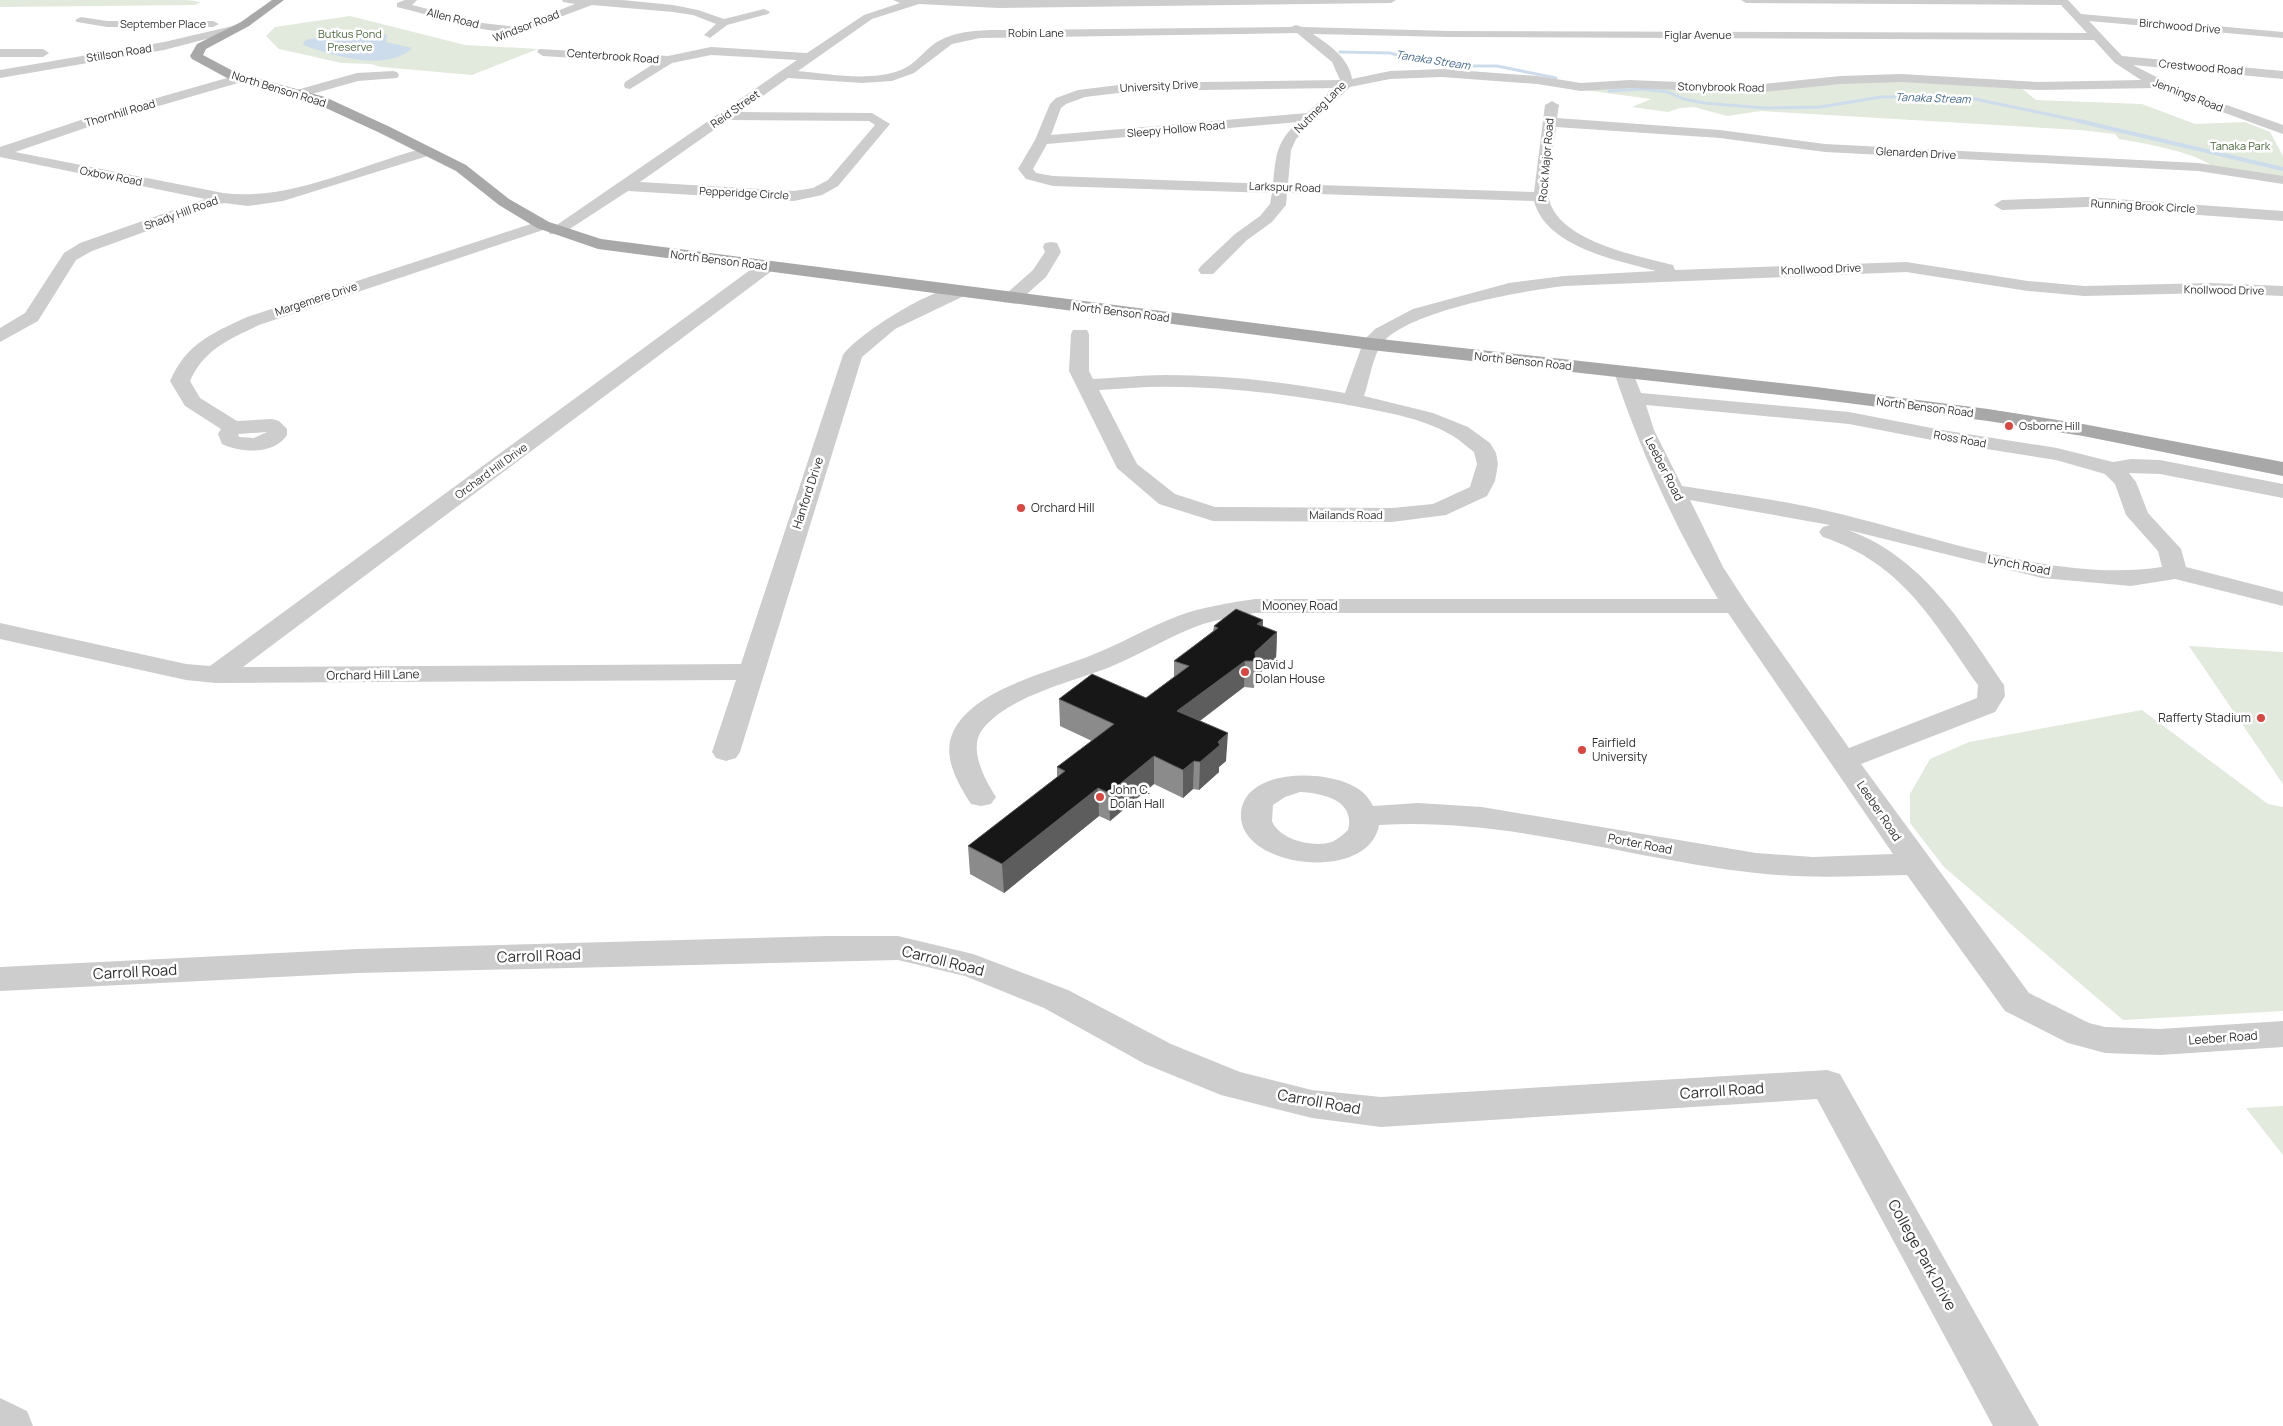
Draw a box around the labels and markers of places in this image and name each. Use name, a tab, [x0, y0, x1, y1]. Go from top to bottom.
place label: Osborne Hill	[2019, 418, 2080, 433]
marker: Osborne Hill	[2003, 420, 2015, 432]
place label: Orchard Hill	[1031, 499, 1095, 516]
marker: Orchard Hill	[1015, 502, 1027, 514]
place label: David J Dolan House	[1255, 656, 1325, 687]
marker: David J Dolan House	[1239, 666, 1251, 678]
place label: Rafferty Stadium	[2158, 709, 2251, 726]
marker: Rafferty Stadium	[2255, 712, 2267, 724]
place label: Fairfield University	[1592, 734, 1648, 765]
marker: Fairfield University	[1576, 744, 1588, 756]
place label: John C. Dolan Hall	[1110, 781, 1165, 812]
marker: John C. Dolan Hall	[1094, 791, 1106, 803]

